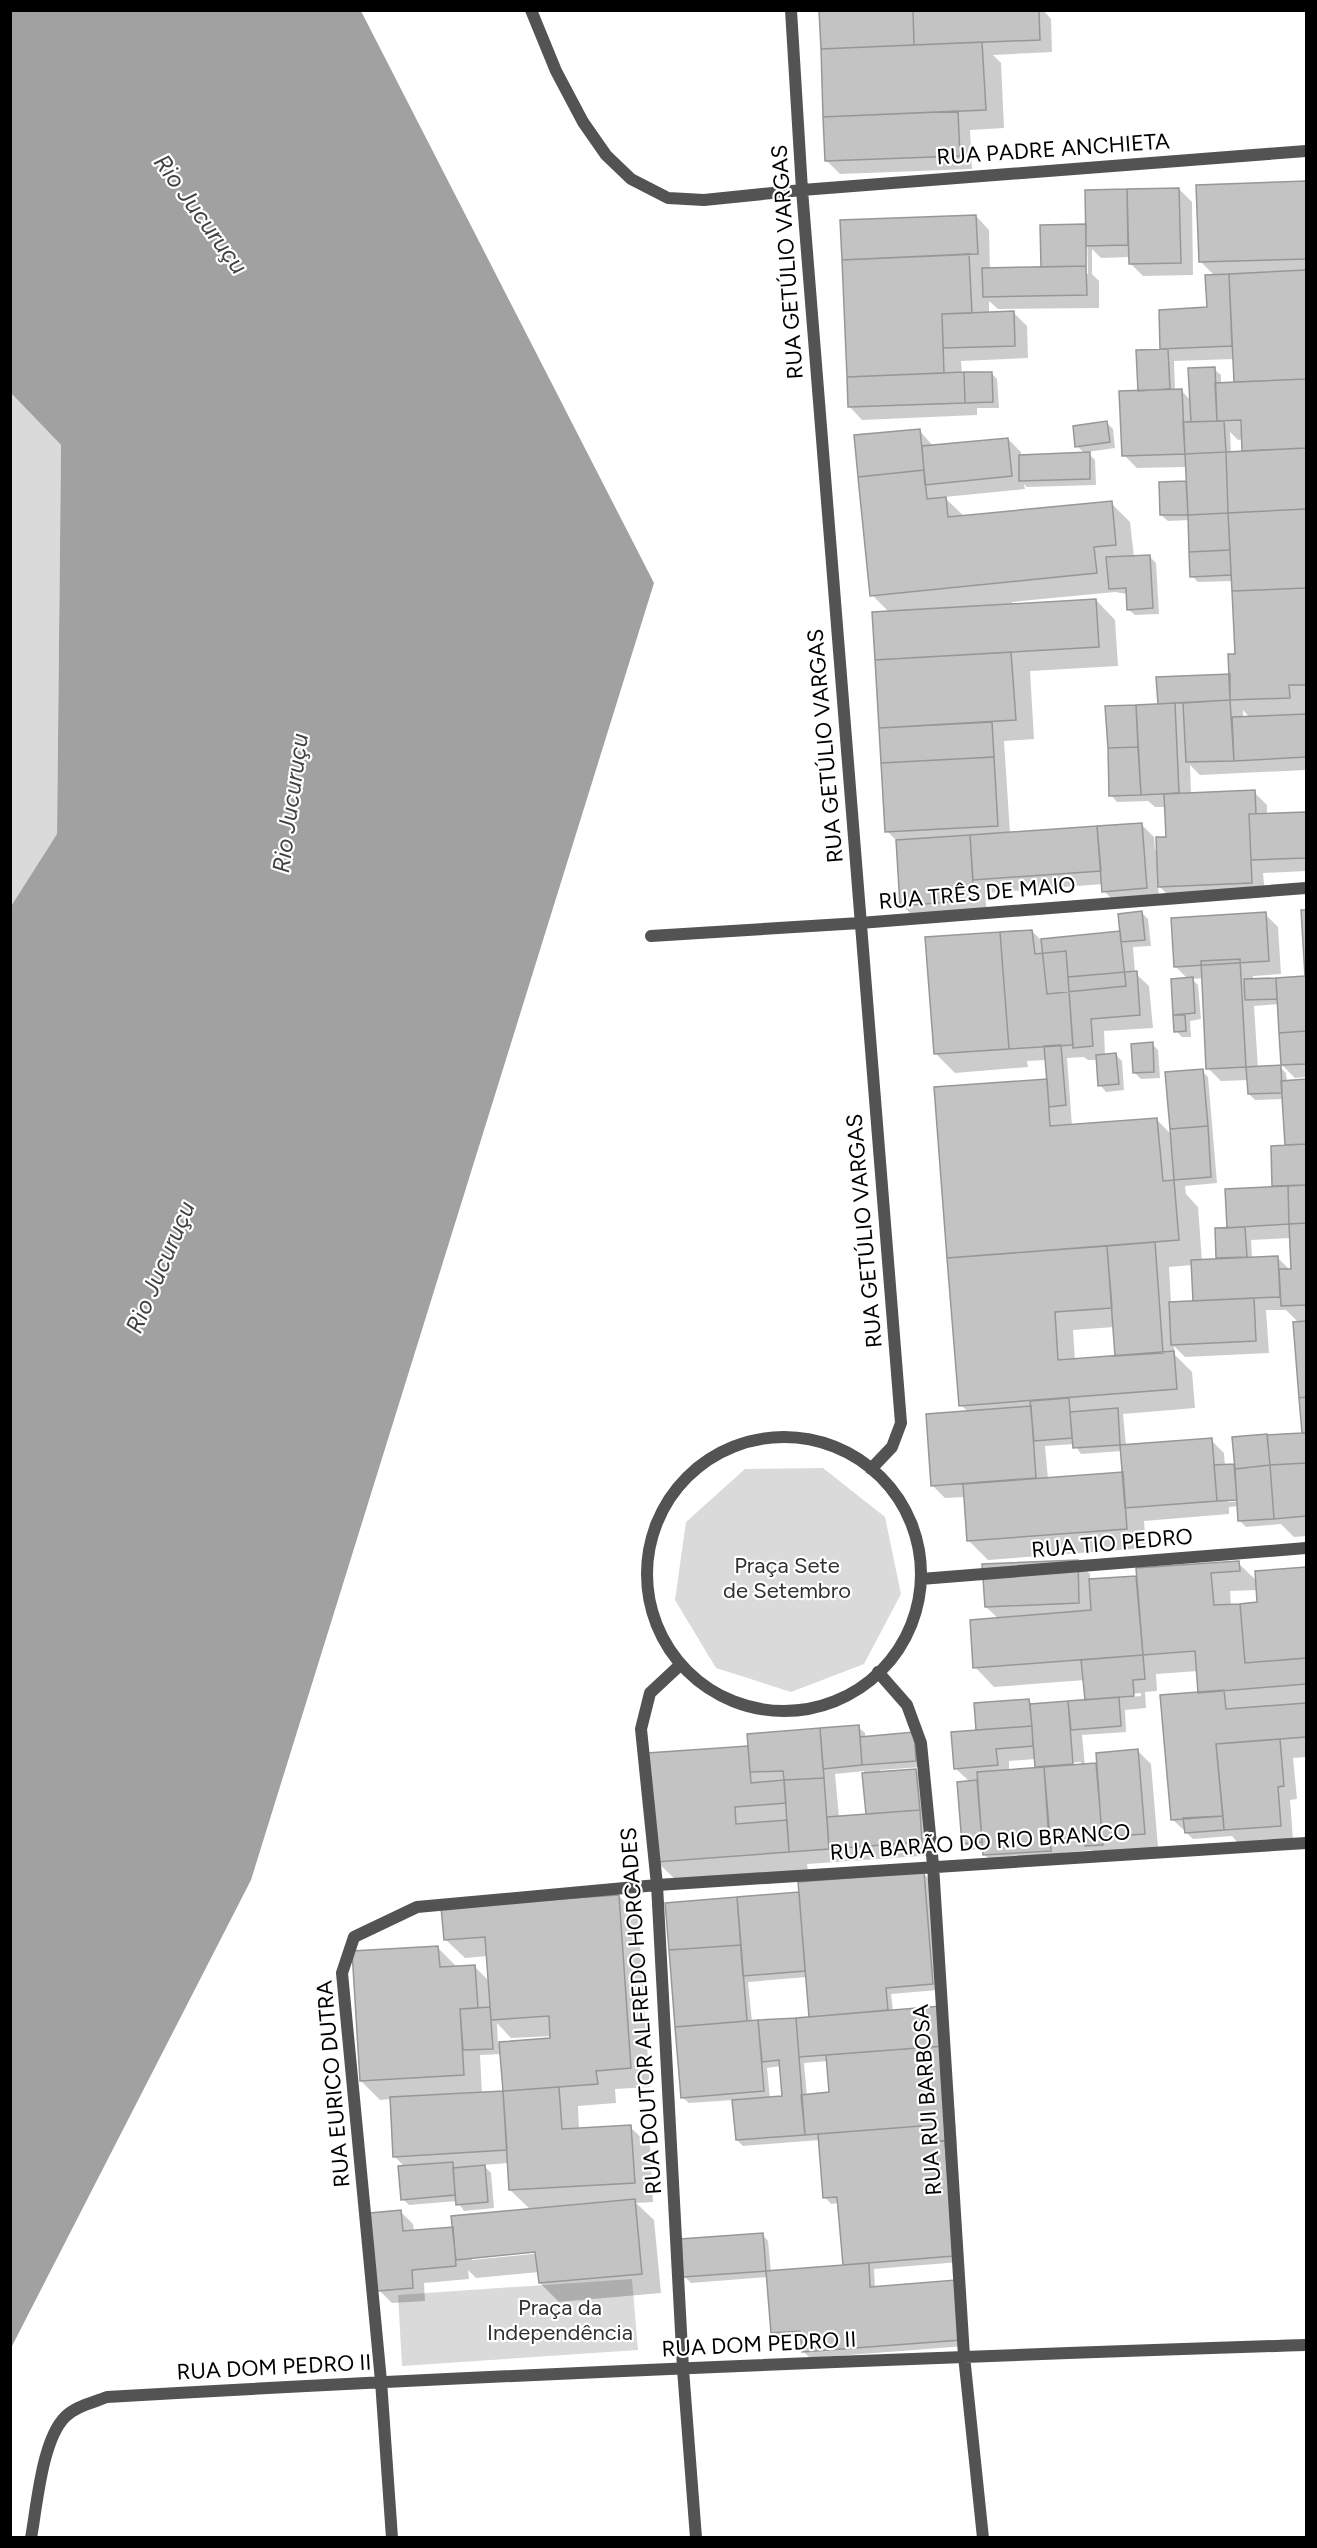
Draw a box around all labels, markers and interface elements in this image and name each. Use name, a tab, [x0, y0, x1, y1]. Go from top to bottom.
street label: RUA PADRE ANCHIETA	[936, 127, 1171, 171]
street label: RUA GETÚLIO VARGAS	[765, 144, 809, 380]
water label: Rio Jucuruçu	[148, 149, 254, 279]
street label: RUA GETÚLIO VARGAS	[801, 628, 849, 864]
water label: Rio Jucuruçu	[266, 731, 314, 875]
street label: RUA TRÊS DE MAIO	[877, 871, 1077, 915]
street label: RUA GETÚLIO VARGAS	[840, 1113, 888, 1349]
water label: Rio Jucuruçu	[119, 1197, 201, 1337]
street label: RUA TIO PEDRO	[1030, 1522, 1194, 1564]
park label: Praça Sete de Setembro	[723, 1552, 851, 1604]
street label: RUA BARÃO DO RIO BRANCO	[829, 1818, 1131, 1866]
street label: RUA DOUTOR ALFREDO HORCADES	[615, 1826, 667, 2196]
street label: RUA EURICO DUTRA	[310, 1979, 355, 2189]
street label: RUA RUI BARBOSA	[907, 2003, 947, 2196]
park label: Praça da Independência	[487, 2294, 633, 2346]
street label: RUA DOM PEDRO II	[661, 2325, 857, 2363]
street label: RUA DOM PEDRO II	[176, 2348, 372, 2386]

